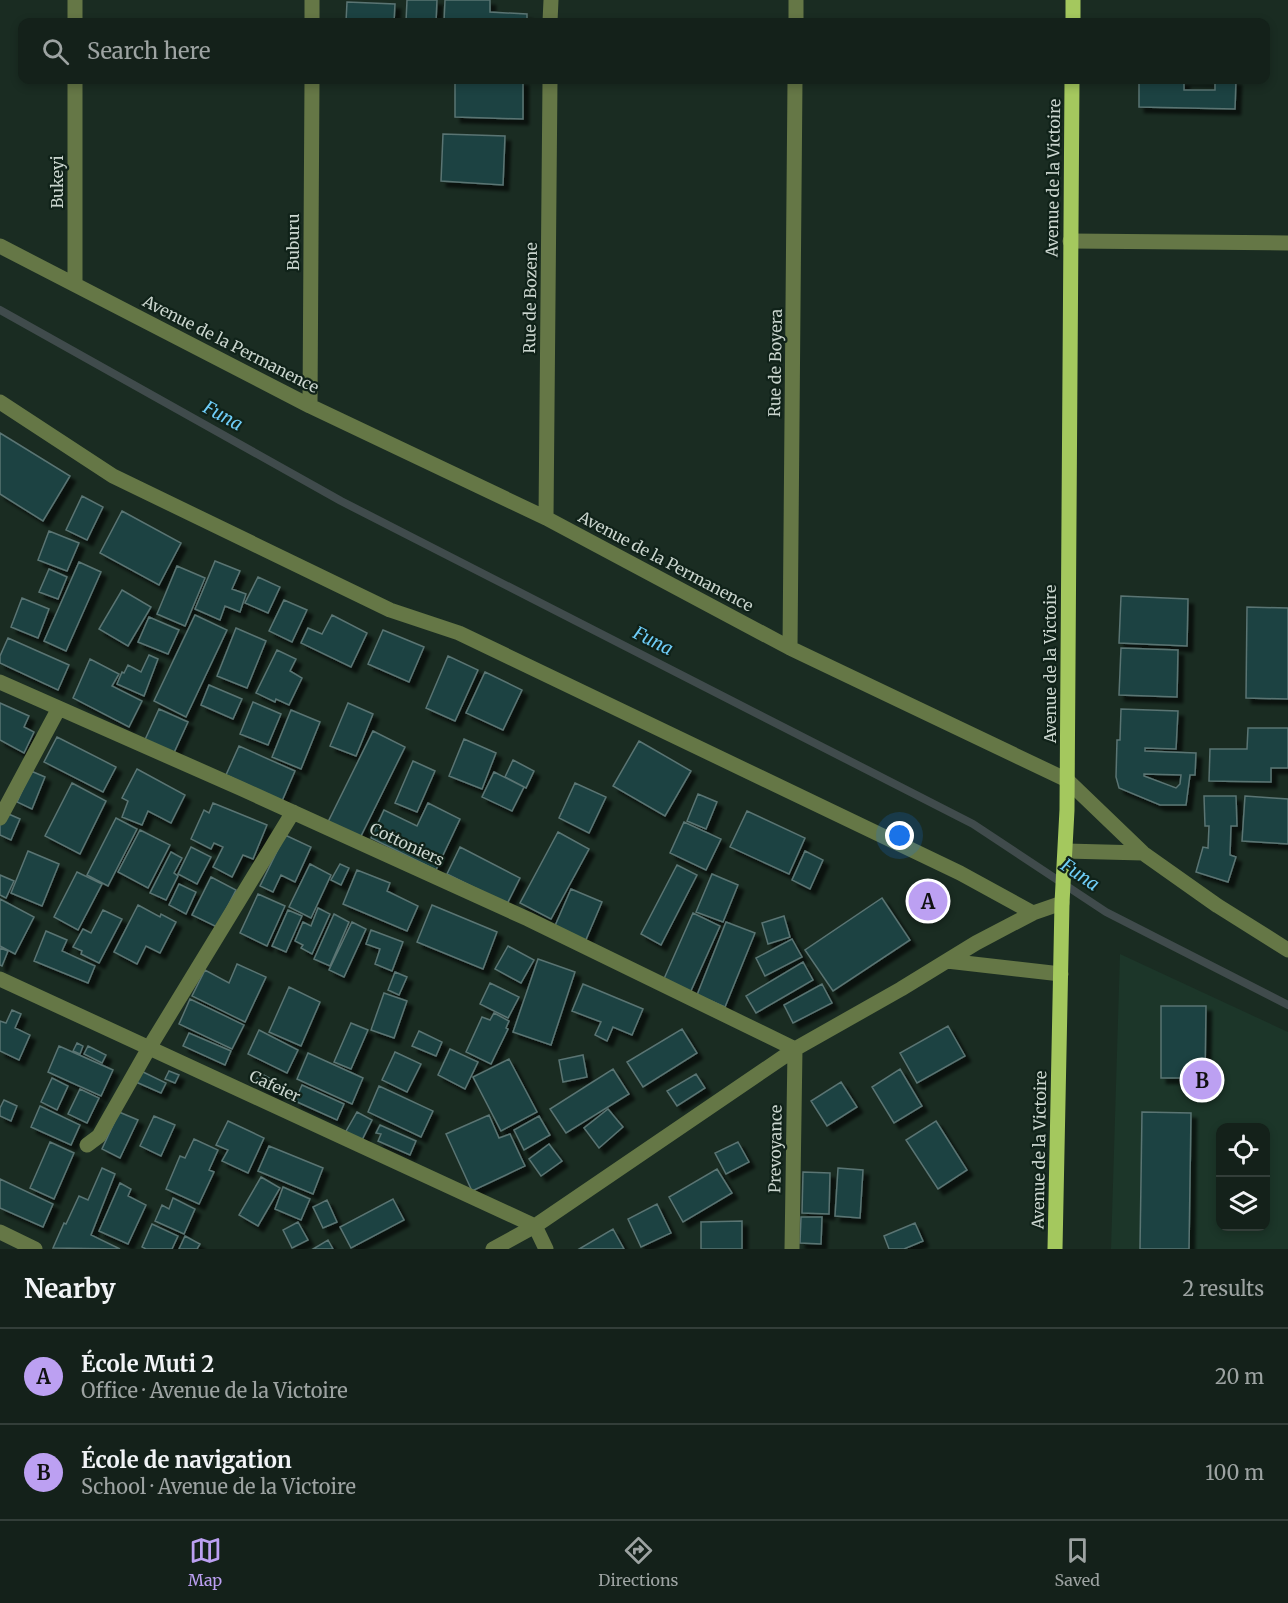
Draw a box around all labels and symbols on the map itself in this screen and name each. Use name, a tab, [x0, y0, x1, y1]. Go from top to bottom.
street label: Avenue de la Victoire	[1042, 99, 1064, 258]
street label: Bukeyi	[47, 155, 67, 209]
street label: Buburu	[283, 213, 303, 271]
street label: Rue de Bozene	[519, 242, 541, 354]
street label: Avenue de la Permanence	[139, 290, 322, 397]
street label: Rue de Boyera	[764, 308, 786, 417]
water label: Funa	[199, 395, 247, 436]
street label: Avenue de la Permanence	[574, 506, 757, 616]
street label: Avenue de la Victoire	[1040, 585, 1060, 744]
water label: Funa	[629, 620, 677, 660]
street label: Cottoniers	[366, 818, 448, 870]
your location	[885, 821, 914, 850]
water label: Funa	[1056, 853, 1104, 896]
pin: A	[908, 878, 948, 924]
pin: B	[1182, 1058, 1222, 1102]
street label: Cafeier	[246, 1066, 304, 1106]
street label: Avenue de la Victoire	[1028, 1071, 1050, 1230]
street label: Prevoyance	[764, 1105, 786, 1193]

